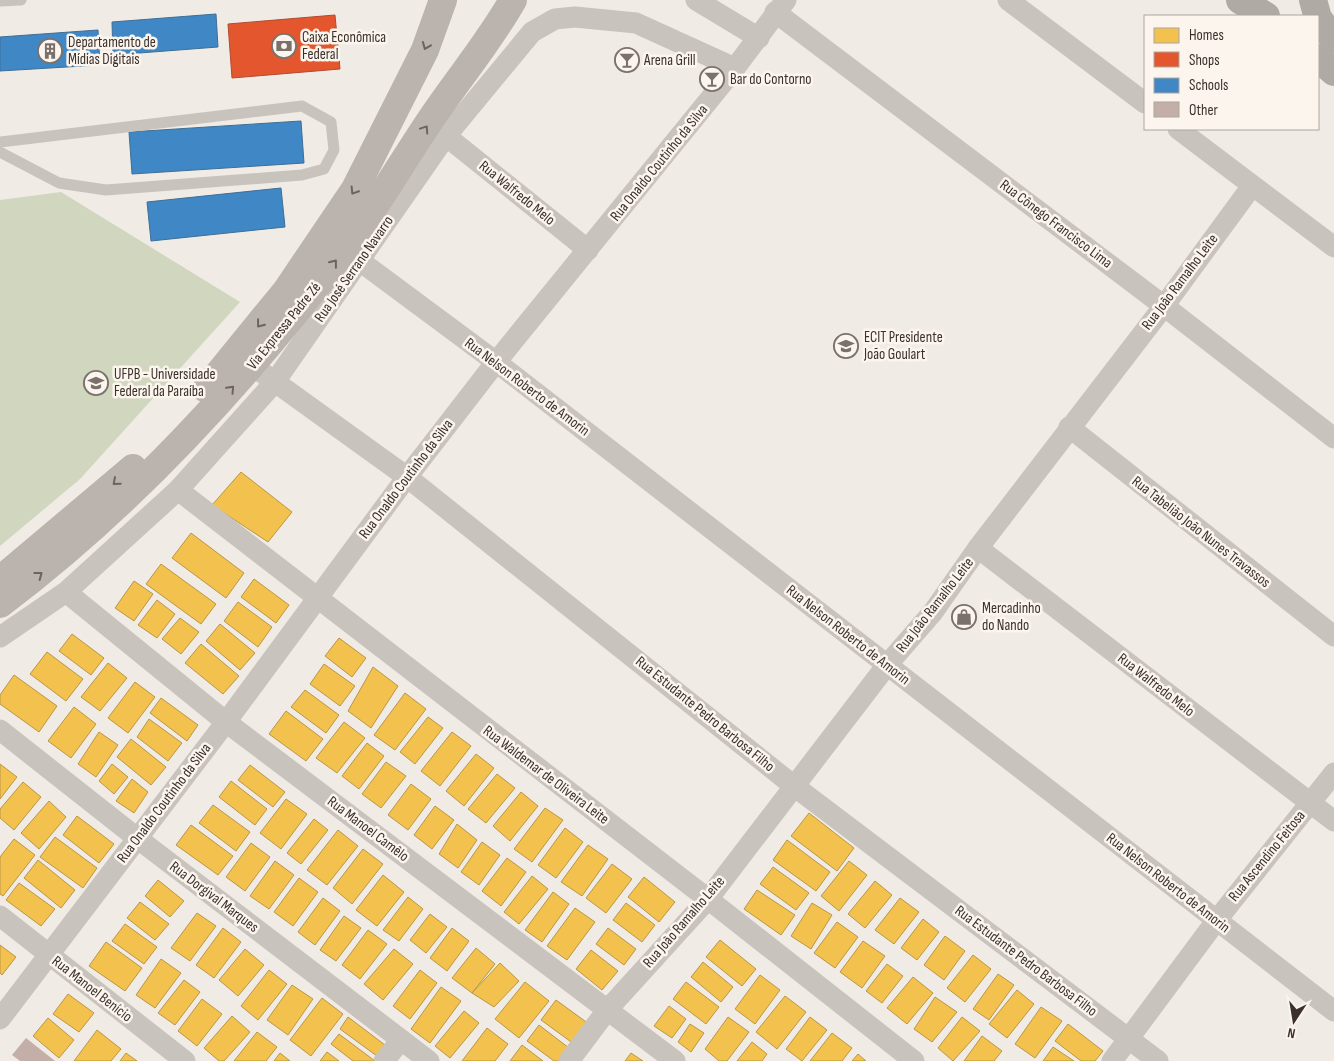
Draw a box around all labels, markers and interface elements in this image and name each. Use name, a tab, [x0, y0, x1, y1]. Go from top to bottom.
legend	[1144, 15, 1319, 130]
text: Homes	[1189, 26, 1224, 45]
place label: Caixa Econômica Federal	[302, 28, 386, 64]
place label: Departamento de Mídias Digitais	[68, 33, 156, 69]
bank icon: Caixa Econômica Federal	[271, 33, 297, 59]
building icon: Departamento de Mídias Digitais	[37, 38, 63, 64]
one-way arrow	[422, 41, 432, 49]
bar icon: Arena Grill	[614, 47, 640, 73]
place label: Arena Grill	[643, 51, 696, 70]
text: Shops	[1189, 51, 1220, 70]
bar icon: Bar do Contorno	[699, 66, 725, 92]
place label: Bar do Contorno	[730, 70, 812, 89]
text: Schools	[1189, 76, 1228, 95]
street label: Rua Onaldo Coutinho da Silva	[606, 101, 712, 225]
text: Other	[1189, 101, 1218, 120]
one-way arrow	[419, 125, 428, 134]
street label: Rua Walfredo Melo	[475, 156, 559, 230]
street label: Rua Cônego Francisco Lima	[996, 175, 1116, 273]
one-way arrow	[350, 185, 360, 194]
street label: Rua José Serrano Navarro	[310, 212, 398, 326]
street label: Rua João Ramalho Leite	[1138, 230, 1222, 334]
one-way arrow	[328, 260, 336, 269]
street label: Via Expressa Padre Zé	[243, 278, 325, 374]
one-way arrow	[258, 318, 266, 327]
place label: ECIT Presidente João Goulart	[863, 328, 943, 364]
school or university icon: ECIT Presidente João Goulart	[833, 333, 859, 359]
street label: Rua Nelson Roberto de Amorin	[461, 334, 593, 440]
place label: UFPB - Universidade Federal da Paraíba	[114, 365, 216, 401]
school or university icon: UFPB - Universidade Federal da Paraíba	[83, 370, 109, 396]
one-way arrow	[225, 385, 234, 394]
street label: Rua Onaldo Coutinho da Silva	[355, 415, 457, 543]
street label: Rua Tabelião João Nunes Travassos	[1128, 472, 1274, 592]
one-way arrow	[112, 477, 121, 486]
street label: Rua João Ramalho Leite	[892, 554, 978, 656]
one-way arrow	[33, 572, 42, 580]
street label: Rua Nelson Roberto de Amorin	[782, 581, 914, 689]
place label: Mercadinho do Nando	[982, 599, 1041, 635]
shop icon: Mercadinho do Nando	[951, 604, 977, 630]
street label: Rua Walfredo Melo	[1114, 649, 1198, 721]
street label: Rua Estudante Pedro Barbosa Filho	[632, 652, 778, 776]
street label: Rua Waldemar de Oliveira Leite	[479, 721, 613, 829]
street label: Rua Onaldo Coutinho da Silva	[113, 739, 215, 867]
street label: Rua Manoel Camêlo	[323, 792, 413, 866]
street label: Rua Ascendino Feitosa	[1224, 806, 1310, 905]
street label: Rua Nelson Roberto de Amorin	[1102, 829, 1234, 937]
street label: Rua Dorgival Marques	[166, 857, 262, 937]
street label: Rua João Ramalho Leite	[639, 872, 729, 972]
street label: Rua Estudante Pedro Barbosa Filho	[951, 901, 1101, 1021]
street label: Rua Manoel Benício	[48, 952, 136, 1026]
north arrow	[1269, 996, 1319, 1046]
text: N	[1286, 1024, 1297, 1042]

